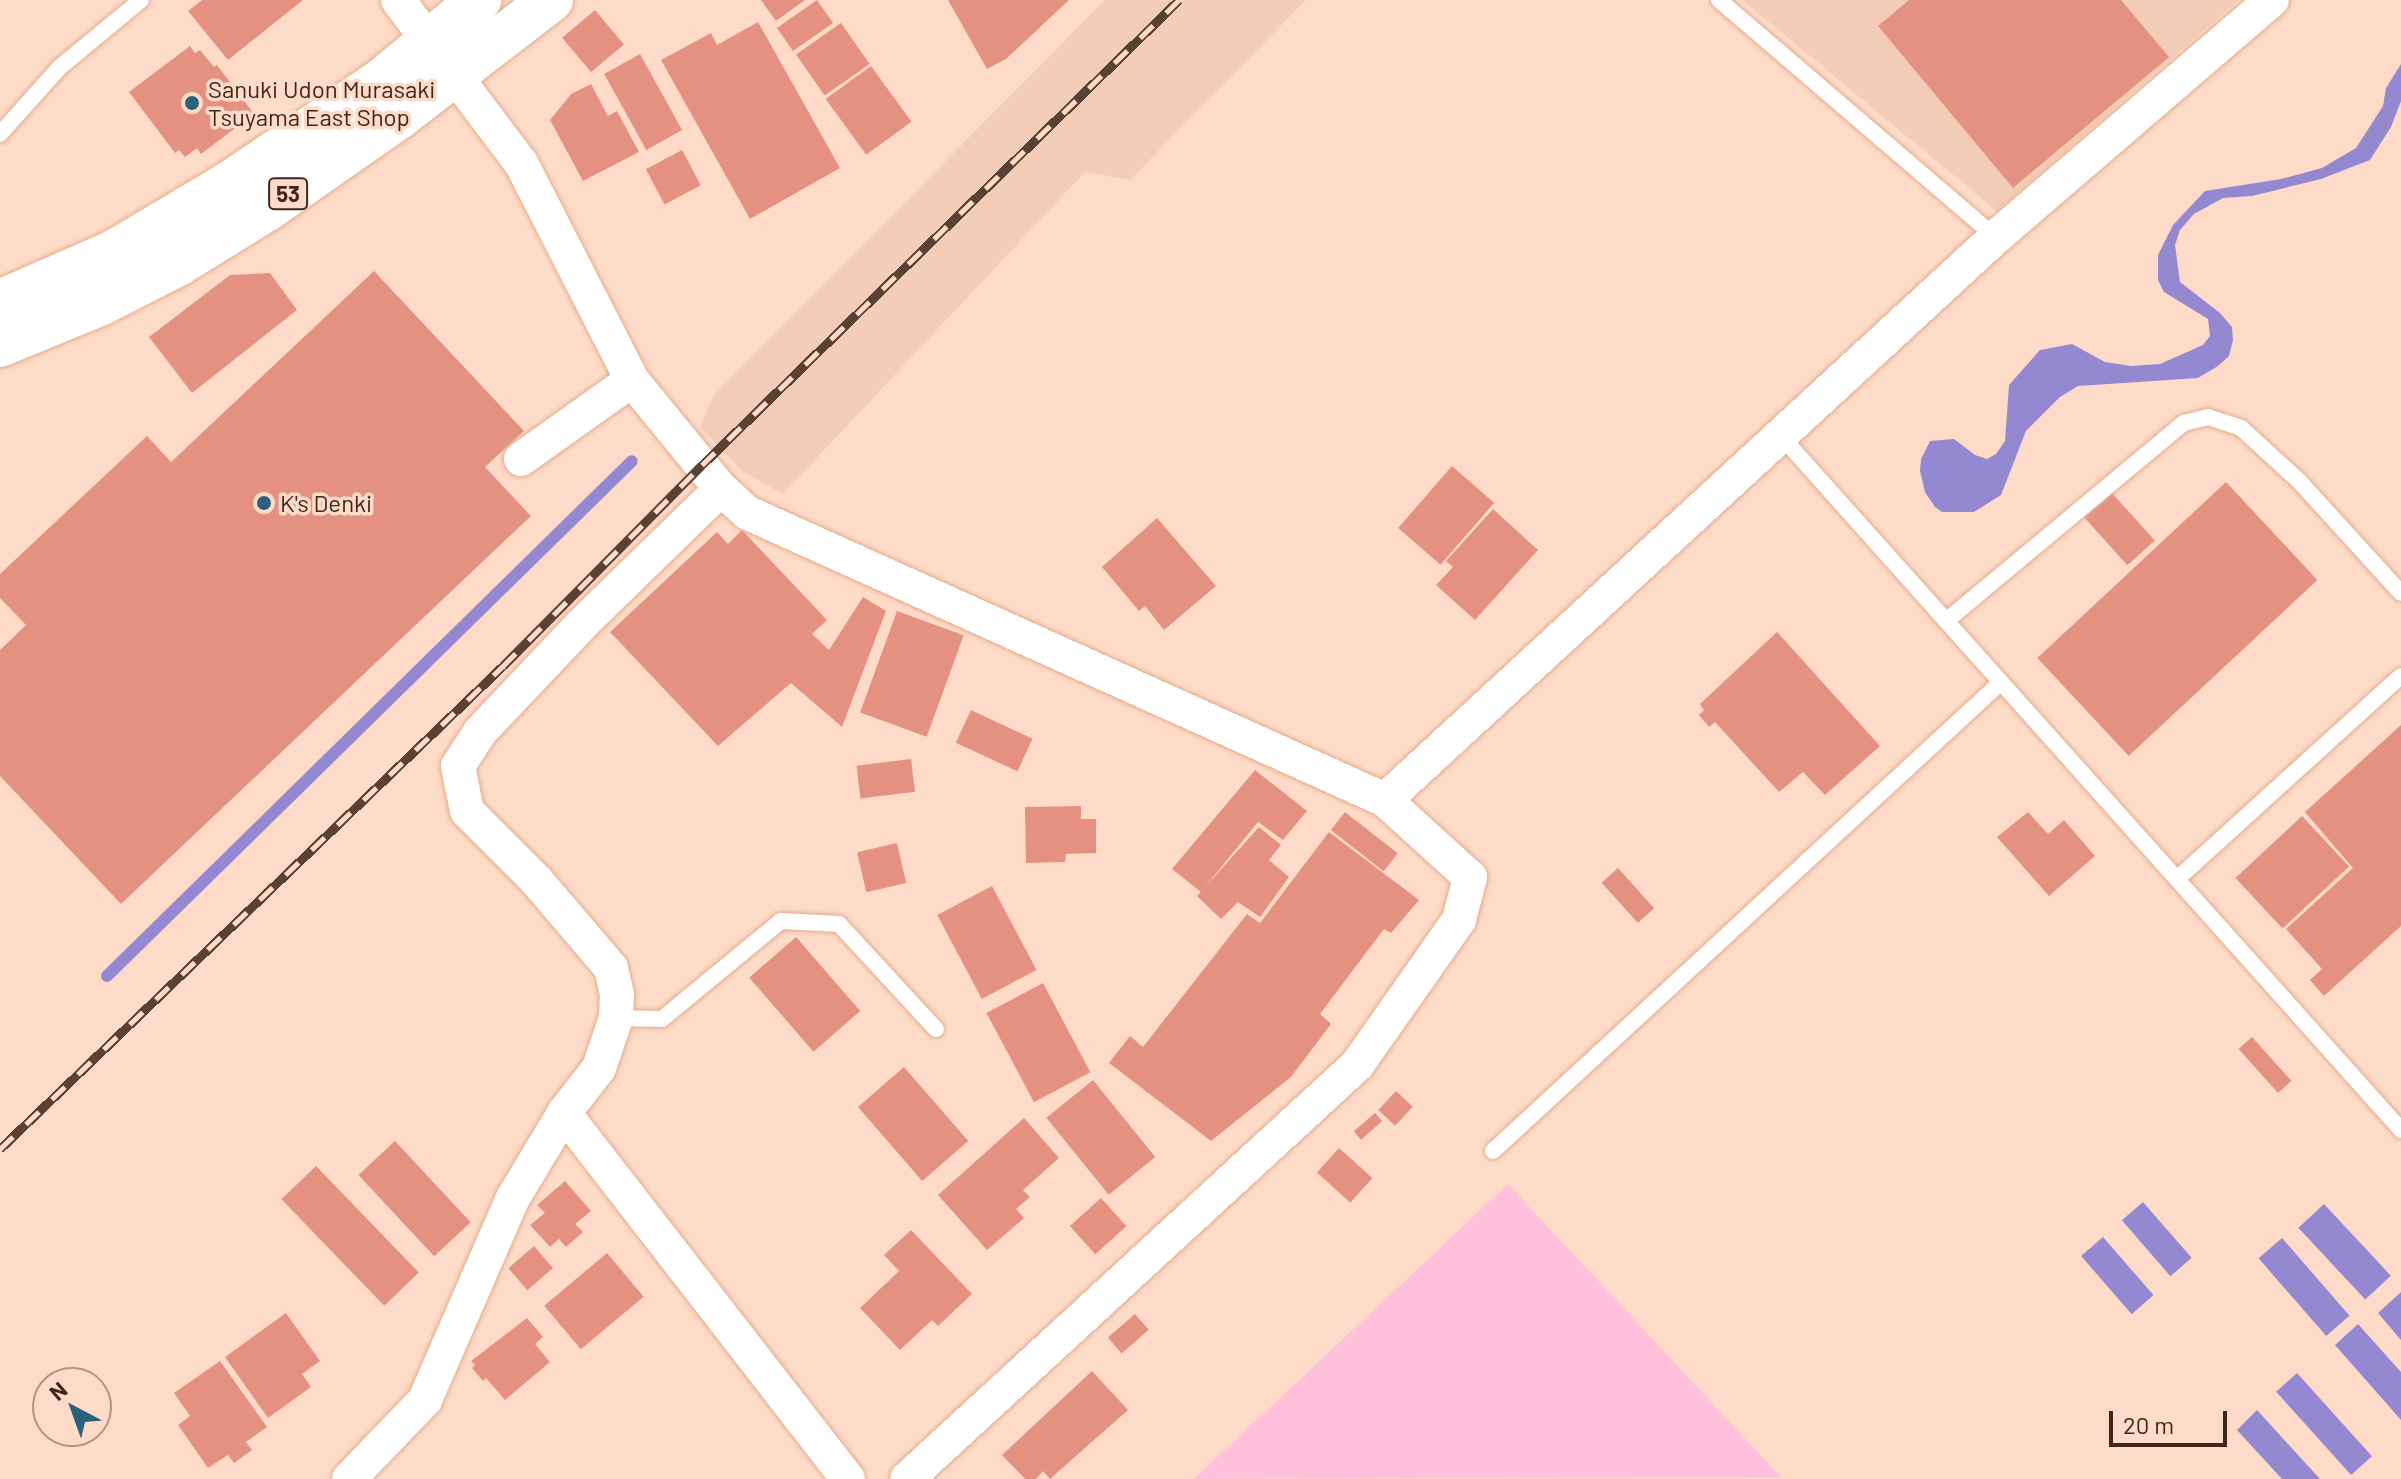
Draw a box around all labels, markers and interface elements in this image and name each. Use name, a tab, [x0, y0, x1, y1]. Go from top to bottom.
place label: Sanuki Udon Murasaki Tsuyama East Shop	[208, 75, 435, 131]
marker: Sanuki Udon Murasaki Tsuyama East Shop	[183, 94, 201, 112]
road number: 53	[268, 176, 308, 212]
place label: K's Denki	[280, 489, 372, 517]
marker: K's Denki	[255, 494, 273, 512]
north arrow	[32, 1367, 112, 1447]
text: N	[44, 1376, 72, 1405]
scale bar	[2113, 1395, 2231, 1445]
text: 20 m	[2123, 1410, 2174, 1439]

